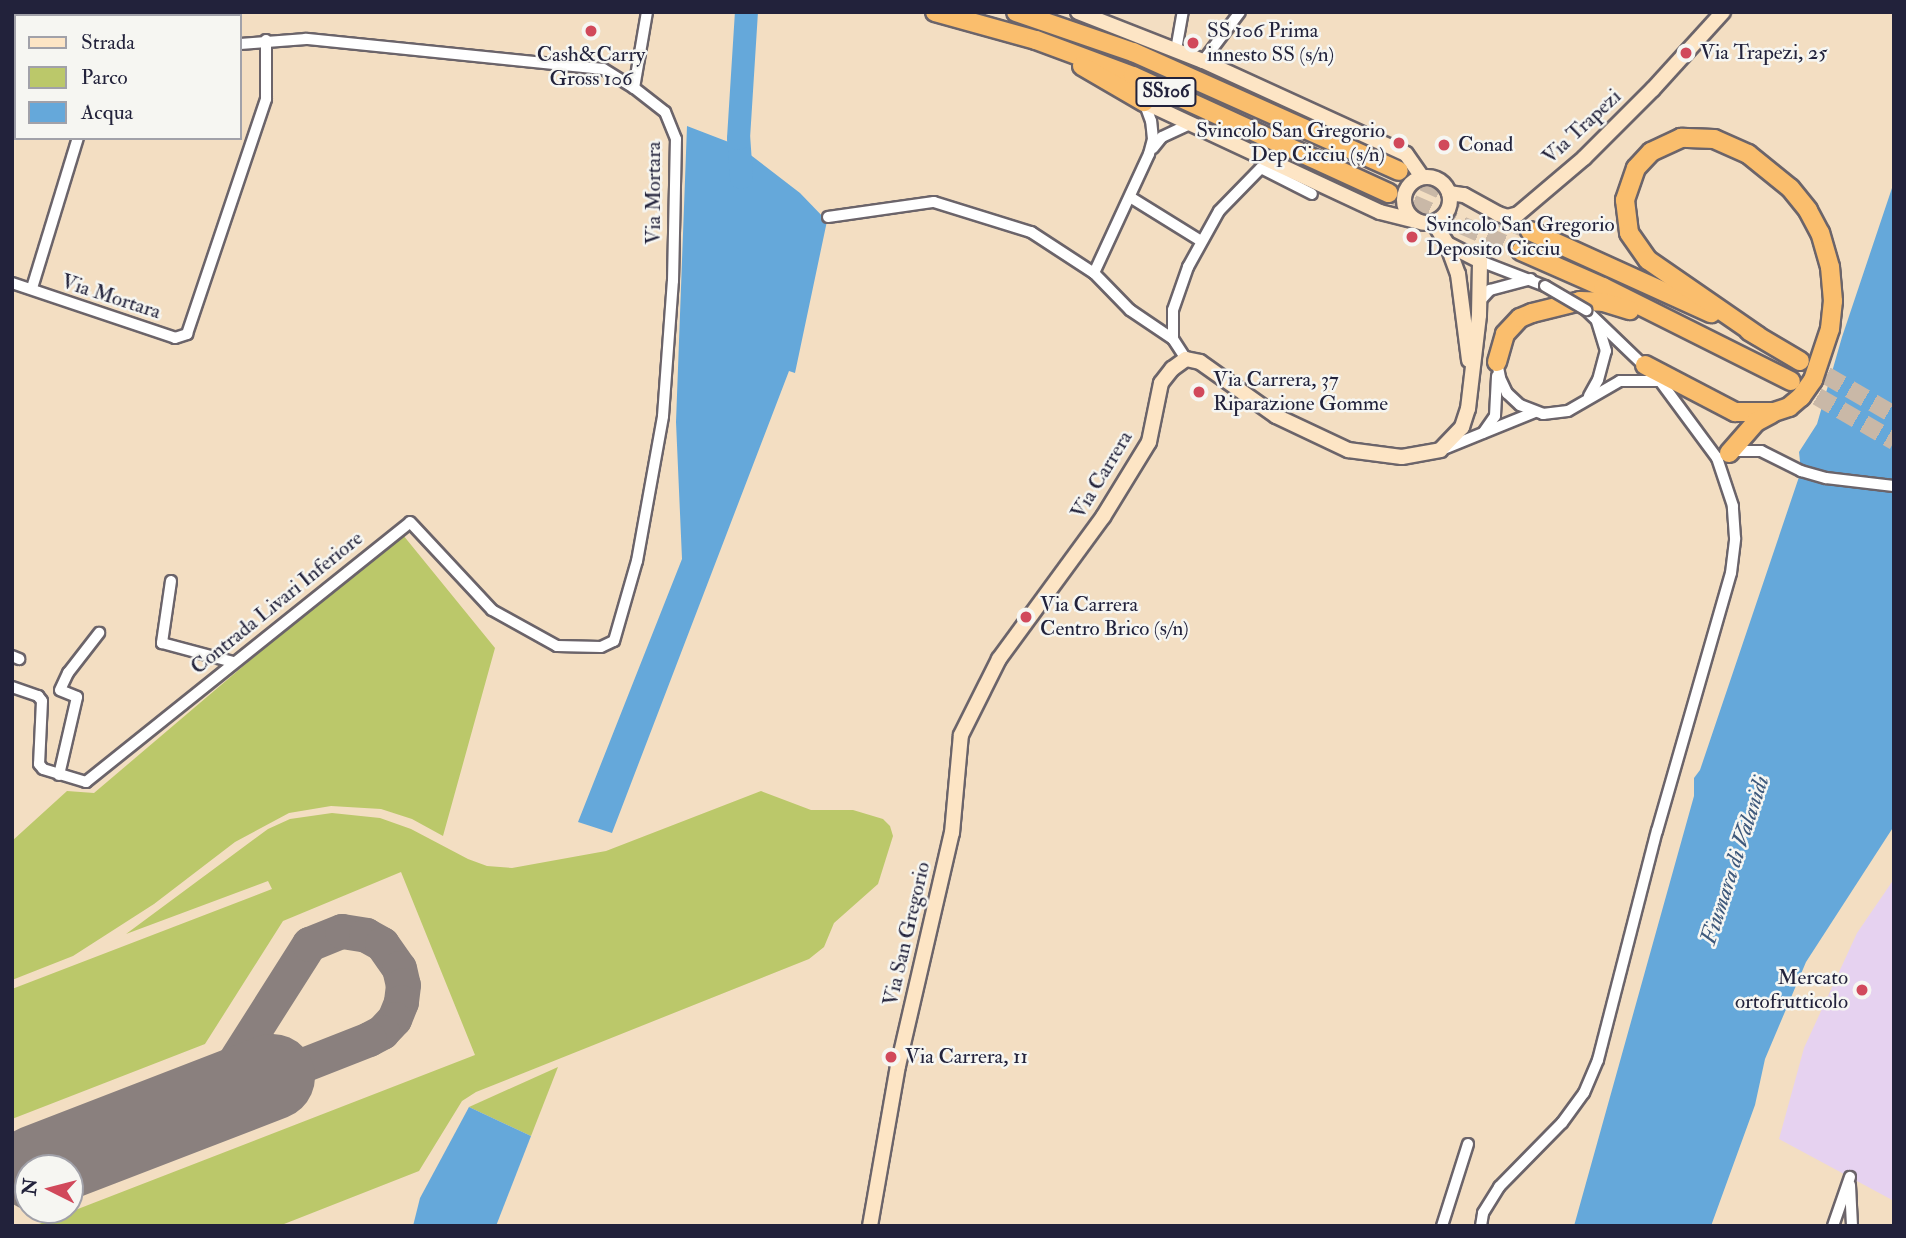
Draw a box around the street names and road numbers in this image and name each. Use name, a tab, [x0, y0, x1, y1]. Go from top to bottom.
road number: SS106	[1134, 76, 1198, 108]
street label: Via Trapezi	[1537, 84, 1627, 170]
street label: Via Mortara	[641, 141, 667, 245]
street label: Via Mortara	[58, 269, 164, 325]
street label: Via Carrera	[1066, 426, 1138, 524]
street label: Contrada Livari Inferiore	[186, 526, 368, 680]
street label: Via San Gregorio	[878, 860, 936, 1008]

